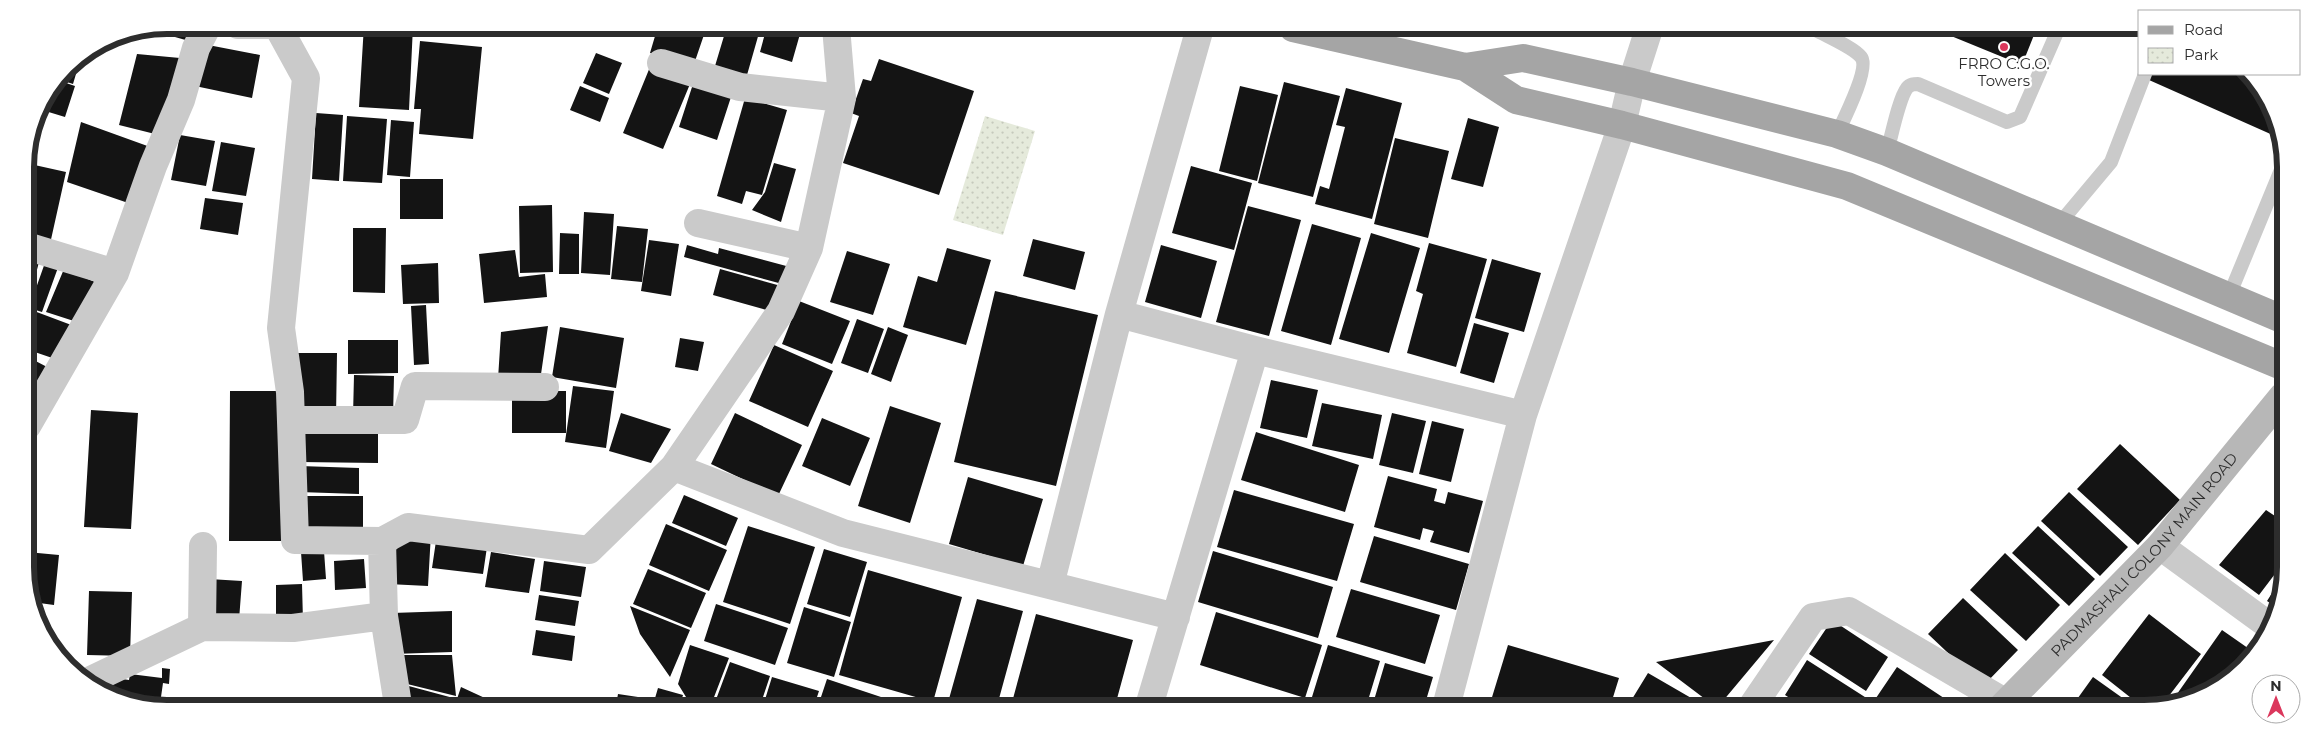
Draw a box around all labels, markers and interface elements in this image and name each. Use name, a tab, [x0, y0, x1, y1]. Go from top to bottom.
legend	[2138, 10, 2301, 75]
text: Road	[2184, 20, 2223, 39]
marker: FRRO C.G.O. Towers	[1998, 41, 2010, 53]
text: Park	[2184, 45, 2218, 64]
place label: FRRO C.G.O. Towers	[1958, 54, 2050, 90]
street label: PADMASHALI COLONY MAIN ROAD	[2047, 449, 2242, 661]
north arrow	[2251, 674, 2301, 724]
text: N	[2270, 677, 2282, 695]

